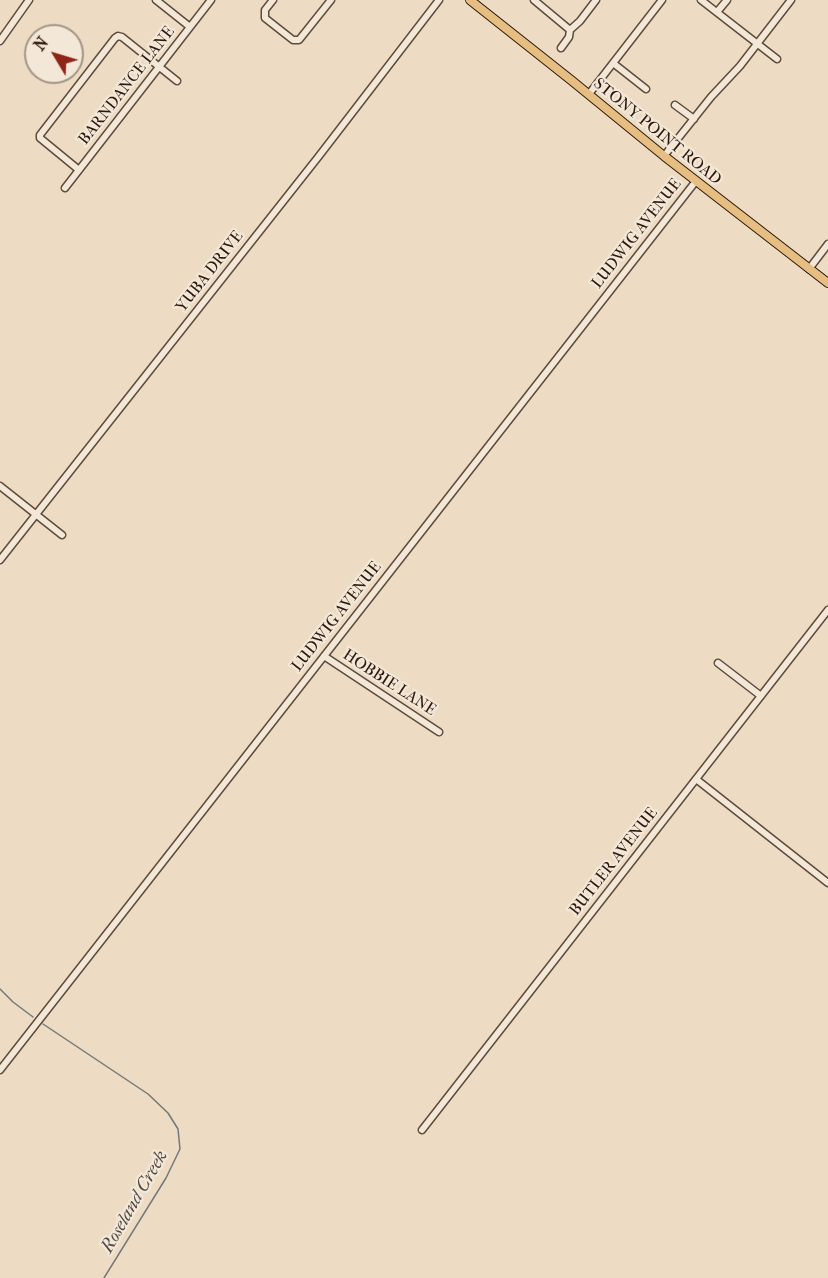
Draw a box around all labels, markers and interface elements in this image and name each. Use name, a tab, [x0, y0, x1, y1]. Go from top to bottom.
street label: BARNDANCE LANE	[75, 23, 179, 149]
north arrow	[24, 24, 84, 84]
text: N	[30, 33, 52, 54]
street label: STONY POINT ROAD	[589, 74, 725, 190]
street label: LUDWIG AVENUE	[588, 175, 686, 293]
street label: YUBA DRIVE	[172, 228, 248, 316]
street label: LUDWIG AVENUE	[288, 558, 386, 676]
street label: HOBBIE LANE	[339, 646, 439, 720]
street label: BUTLER AVENUE	[566, 804, 662, 920]
water label: Roseland Creek	[97, 1147, 173, 1257]

